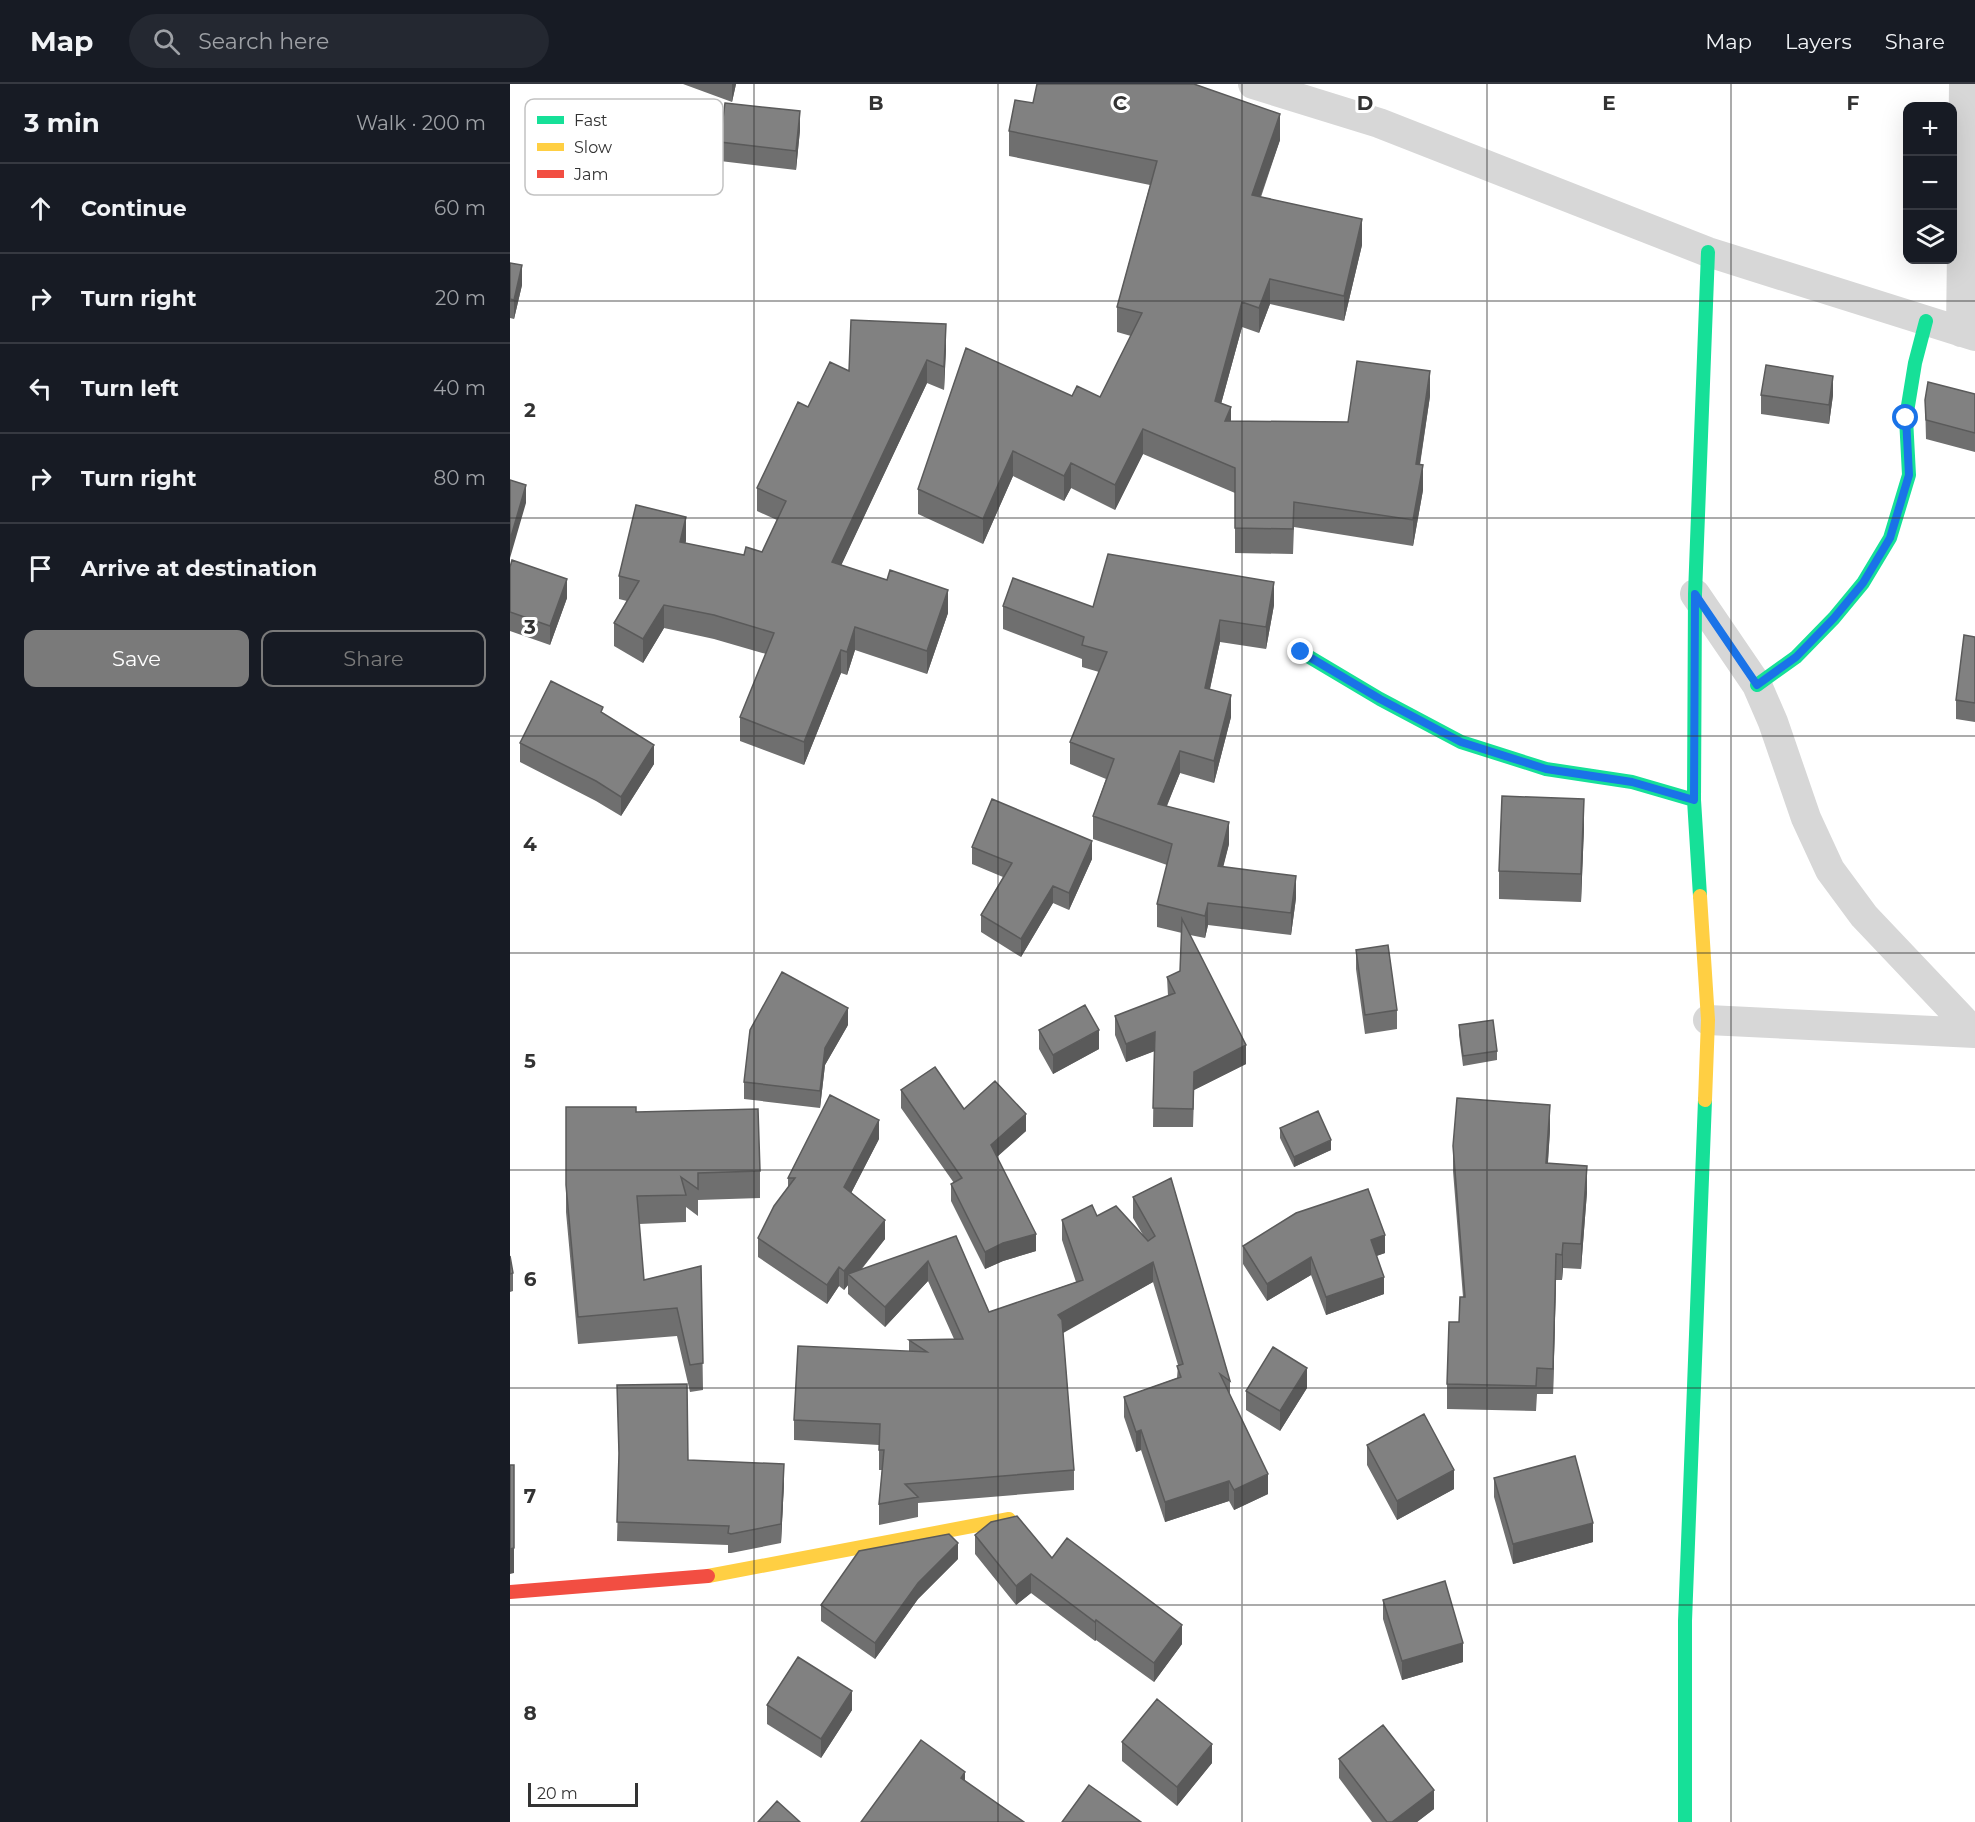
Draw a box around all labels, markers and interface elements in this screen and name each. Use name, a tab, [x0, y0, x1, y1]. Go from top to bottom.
search box	[129, 14, 549, 68]
text: Map	[30, 24, 93, 58]
icon: search	[150, 25, 183, 58]
text: Search here	[198, 28, 329, 55]
text: Map	[1705, 29, 1752, 54]
text: Layers	[1785, 29, 1852, 54]
text: Share	[1885, 29, 1945, 54]
text: B	[868, 91, 884, 115]
text: C	[1113, 91, 1128, 115]
text: D	[1357, 91, 1373, 115]
text: E	[1602, 91, 1616, 115]
text: F	[1847, 91, 1860, 115]
legend	[525, 99, 723, 195]
map controls	[1903, 102, 1957, 264]
button: +	[1903, 102, 1957, 156]
text: 3 min	[24, 107, 100, 139]
text: Walk · 200 m	[356, 111, 486, 135]
text: Fast	[574, 111, 608, 130]
text: Slow	[574, 138, 612, 157]
button: −	[1903, 156, 1957, 210]
text: Jam	[573, 165, 608, 184]
icon: ahead	[24, 192, 57, 225]
text: Continue	[81, 195, 187, 222]
text: 60 m	[434, 196, 486, 220]
button: layers	[1903, 210, 1957, 264]
icon: right	[24, 282, 57, 315]
text: Turn right	[81, 285, 196, 312]
text: 20 m	[435, 286, 486, 310]
icon: left	[24, 372, 57, 405]
text: Turn left	[81, 375, 179, 402]
text: 40 m	[433, 376, 486, 400]
text: 2	[524, 398, 536, 422]
route start	[1892, 404, 1918, 430]
icon: right	[24, 462, 57, 495]
text: Turn right	[81, 465, 196, 492]
text: 80 m	[434, 466, 486, 490]
icon: arrive	[24, 552, 57, 585]
text: Arrive at destination	[81, 555, 317, 582]
text: 3	[523, 615, 536, 639]
button: Save	[24, 630, 249, 687]
button: Share	[261, 630, 486, 687]
route end	[1287, 638, 1313, 664]
text: 4	[523, 832, 537, 856]
text: 5	[524, 1049, 536, 1073]
text: 6	[524, 1267, 537, 1291]
text: 7	[524, 1484, 536, 1508]
text: 8	[523, 1701, 537, 1725]
scale bar	[528, 1780, 638, 1808]
text: 20 m	[537, 1784, 578, 1803]

